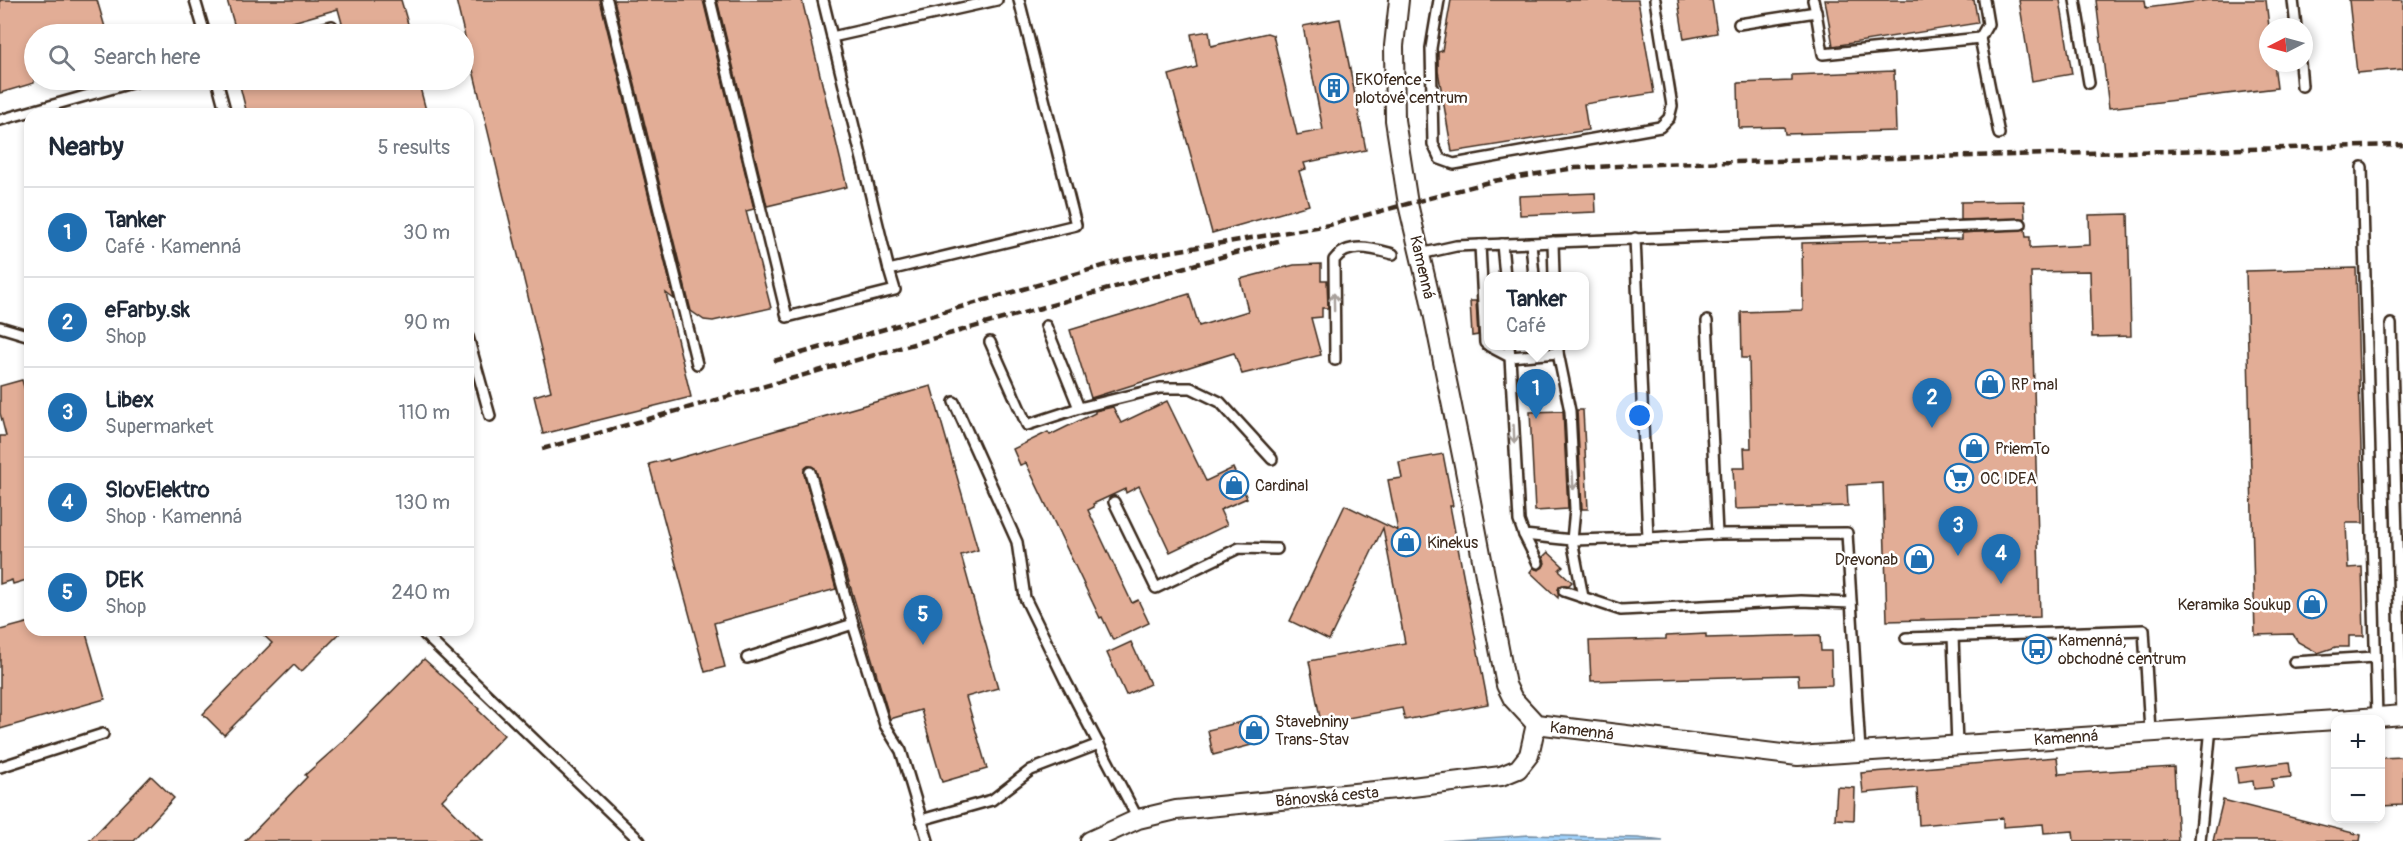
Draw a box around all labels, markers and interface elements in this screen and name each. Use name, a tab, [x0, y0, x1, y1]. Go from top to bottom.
north arrow	[2259, 18, 2313, 72]
search box	[24, 24, 474, 90]
icon: search	[45, 41, 78, 74]
text: Search here	[93, 43, 200, 71]
place label: EKOfence - plotové centrum	[1355, 70, 1468, 108]
building icon: EKOfence - plotové centrum	[1318, 72, 1350, 104]
text: Nearby	[48, 131, 124, 163]
text: 5 results	[378, 135, 450, 160]
text: Tanker	[105, 206, 166, 234]
text: 1	[64, 220, 71, 245]
text: 30 m	[403, 220, 450, 245]
text: Café · Kamenná	[105, 234, 241, 259]
street label: Kamenná	[1405, 234, 1439, 301]
popup	[1484, 272, 1589, 350]
text: Tanker	[1506, 285, 1567, 313]
one-way arrow	[1328, 292, 1339, 312]
text: eFarby.sk	[105, 296, 190, 324]
text: 2	[62, 310, 73, 335]
text: 90 m	[404, 310, 450, 335]
text: Café	[1506, 313, 1547, 338]
text: Shop	[105, 324, 146, 349]
shop icon: RP mal	[1974, 368, 2006, 400]
pin: 1	[1516, 370, 1556, 419]
place label: RP mal	[2011, 375, 2058, 395]
pin: 2	[1912, 378, 1952, 428]
text: Libex	[105, 386, 154, 414]
text: 3	[62, 400, 73, 425]
text: 110 m	[399, 400, 450, 425]
your location	[1625, 401, 1654, 430]
text: Supermarket	[105, 414, 214, 439]
one-way arrow	[1509, 423, 1520, 443]
shop icon: PriemTo	[1958, 432, 1990, 464]
place label: PriemTo	[1995, 439, 2050, 459]
supermarket icon: OC IDEA	[1943, 462, 1975, 494]
shop icon: Cardinal	[1218, 469, 1250, 501]
place label: OC IDEA	[1980, 469, 2037, 489]
one-way arrow	[1568, 470, 1579, 490]
text: SlovElektro	[105, 476, 210, 504]
place label: Cardinal	[1255, 476, 1309, 496]
text: 4	[62, 490, 73, 515]
text: 130 m	[395, 490, 450, 515]
text: Shop · Kamenná	[105, 504, 242, 529]
pin: 3	[1938, 506, 1978, 556]
shop icon: Kinekus	[1390, 526, 1422, 558]
place label: Kinekus	[1427, 533, 1478, 553]
pin: 4	[1982, 534, 2020, 584]
shop icon: Drevonab	[1903, 543, 1935, 575]
place label: Drevonab	[1835, 550, 1898, 570]
text: DEK	[105, 566, 144, 594]
text: 5	[62, 580, 73, 605]
text: 240 m	[391, 580, 450, 605]
shop icon: Keramika Soukup	[2296, 588, 2328, 620]
text: Shop	[105, 594, 146, 619]
place label: Keramika Soukup	[2177, 595, 2291, 615]
pin: 5	[904, 596, 942, 645]
place label: Kamenná, obchodné centrum	[2058, 631, 2186, 669]
bus stop icon: Kamenná, obchodné centrum	[2021, 633, 2053, 665]
place label: Stavebniny Trans-Stav	[1275, 712, 1349, 750]
shop icon: Stavebniny Trans-Stav	[1238, 714, 1270, 746]
map controls	[2331, 715, 2385, 823]
button: +	[2331, 715, 2385, 769]
street label: Kamenná	[1549, 717, 1615, 745]
street label: Kamenná	[2033, 726, 2099, 750]
button: −	[2331, 769, 2385, 823]
street label: Bánovská cesta	[1275, 783, 1380, 811]

